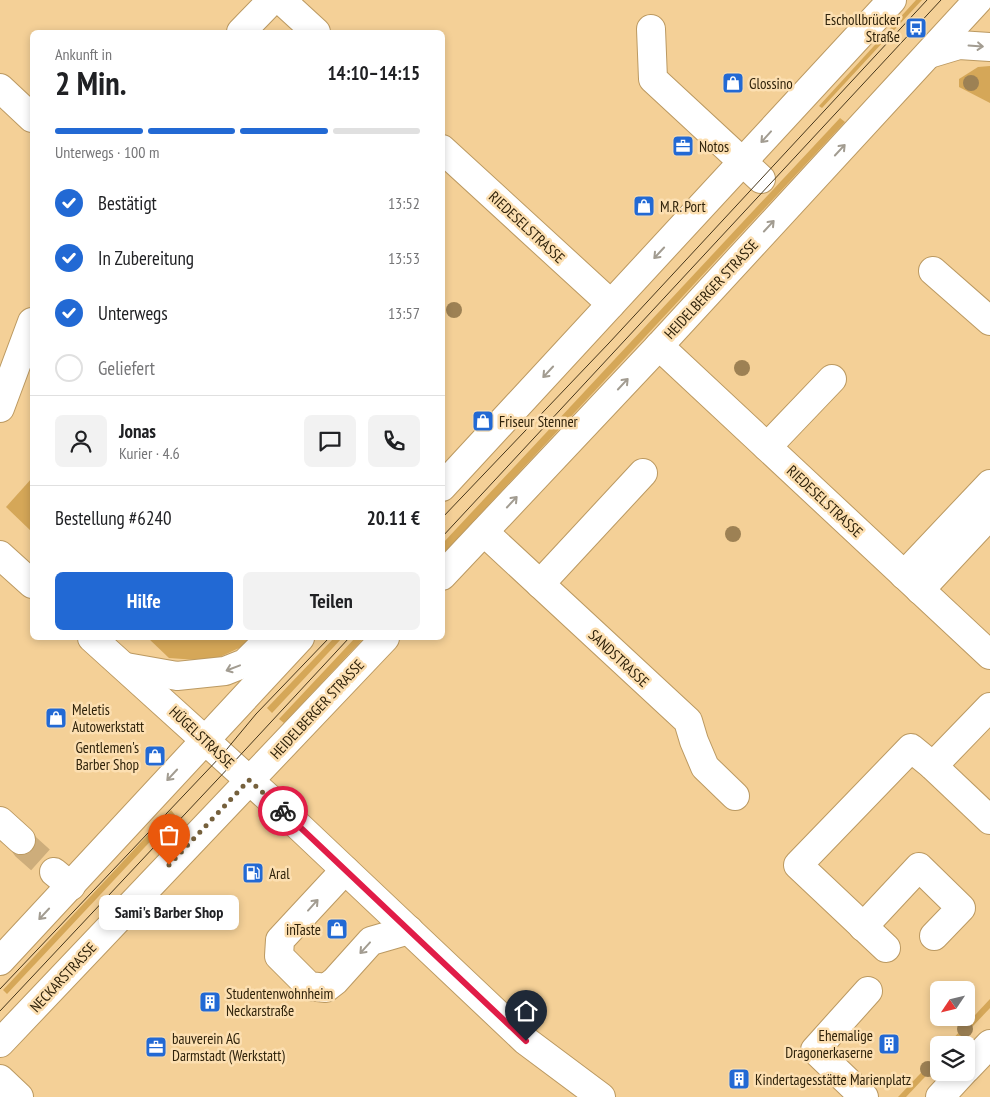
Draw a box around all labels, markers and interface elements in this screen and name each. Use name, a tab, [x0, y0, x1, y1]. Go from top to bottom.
place label: Eschollbrücker Straße	[825, 10, 901, 46]
bus stop icon: Eschollbrücker Straße	[904, 16, 928, 40]
one-way arrow	[968, 41, 984, 50]
text: Ankunft in	[55, 44, 112, 64]
text: 14:10–14:15	[327, 61, 420, 85]
text: 2 Min.	[55, 62, 126, 104]
shop icon: Glossino	[721, 71, 745, 95]
place label: Glossino	[749, 74, 793, 93]
one-way arrow	[760, 131, 772, 144]
office icon: Notos	[671, 134, 695, 158]
place label: Notos	[699, 137, 729, 156]
text: Unterwegs · 100 m	[55, 142, 159, 162]
one-way arrow	[834, 144, 846, 157]
street label: RIEDESELSTRASSE	[485, 187, 569, 267]
icon: check	[55, 189, 83, 217]
text: Bestätigt	[98, 191, 157, 215]
text: 13:52	[388, 193, 420, 213]
shop icon: M.R. Port	[632, 194, 656, 218]
place label: M.R. Port	[660, 197, 706, 216]
one-way arrow	[763, 220, 775, 233]
street label: HEIDELBERGER STRASSE	[660, 235, 762, 343]
icon: check	[55, 244, 83, 272]
text: In Zubereitung	[98, 246, 194, 270]
one-way arrow	[653, 247, 665, 260]
text: 13:53	[388, 248, 420, 268]
icon: check	[55, 299, 83, 327]
text: Unterwegs	[98, 301, 168, 325]
text: 13:57	[388, 303, 420, 323]
text: Geliefert	[98, 356, 155, 380]
one-way arrow	[542, 366, 554, 379]
one-way arrow	[617, 378, 629, 390]
shop icon: Friseur Stenner	[471, 409, 495, 433]
place label: Friseur Stenner	[499, 412, 579, 431]
button: person	[55, 415, 107, 467]
button: chat	[304, 415, 356, 467]
button: phone	[368, 415, 420, 467]
text: Jonas	[119, 419, 156, 443]
text: Kurier · 4.6	[119, 443, 180, 463]
street label: RIEDESELSTRASSE	[783, 461, 867, 541]
one-way arrow	[506, 496, 518, 509]
text: Bestellung #6240	[55, 506, 172, 530]
text: 20.11 €	[367, 506, 420, 530]
button: Hilfe	[55, 572, 233, 630]
button: Teilen	[243, 572, 420, 630]
street label: SANDSTRASSE	[585, 625, 653, 691]
street label: HEIDELBERGER STRASSE	[266, 655, 368, 763]
one-way arrow	[226, 664, 241, 673]
place label: Meletis Autowerkstatt	[72, 700, 144, 736]
street label: HÜGELSTRASSE	[165, 702, 239, 772]
shop icon: Meletis Autowerkstatt	[44, 706, 68, 730]
place label: Gentlemen's Barber Shop	[75, 738, 139, 774]
shop icon: Gentlemen's Barber Shop	[143, 744, 167, 768]
one-way arrow	[166, 768, 178, 781]
courier	[258, 786, 308, 836]
icon: bike	[269, 797, 297, 825]
pin	[148, 814, 190, 865]
icon: bag	[155, 821, 183, 849]
fuel station icon: Aral	[241, 861, 265, 885]
place label: Aral	[269, 864, 290, 883]
callout: Sami's Barber Shop	[99, 895, 239, 930]
one-way arrow	[307, 898, 319, 911]
text: Sami's Barber Shop	[115, 902, 223, 922]
one-way arrow	[38, 907, 50, 920]
shop icon: inTaste	[325, 917, 349, 941]
place label: inTaste	[286, 920, 321, 939]
street label: NECKARSTRASSE	[26, 938, 100, 1016]
one-way arrow	[359, 941, 370, 954]
north arrow	[930, 981, 975, 1026]
map controls	[930, 981, 975, 1081]
place label: Studentenwohnheim Neckarstraße	[226, 984, 333, 1020]
building icon: Studentenwohnheim Neckarstraße	[198, 990, 222, 1014]
pin	[505, 990, 547, 1041]
icon: home	[512, 997, 540, 1025]
place label: Ehemalige Dragonerkaserne	[785, 1026, 873, 1062]
place label: bauverein AG Darmstadt (Werkstatt)	[172, 1029, 285, 1065]
building icon: Ehemalige Dragonerkaserne	[877, 1032, 901, 1056]
office icon: bauverein AG Darmstadt (Werkstatt)	[144, 1035, 168, 1059]
button: layers	[930, 1036, 975, 1081]
building icon: Kindertagesstätte Marienplatz	[727, 1067, 751, 1091]
place label: Kindertagesstätte Marienplatz	[755, 1070, 911, 1089]

